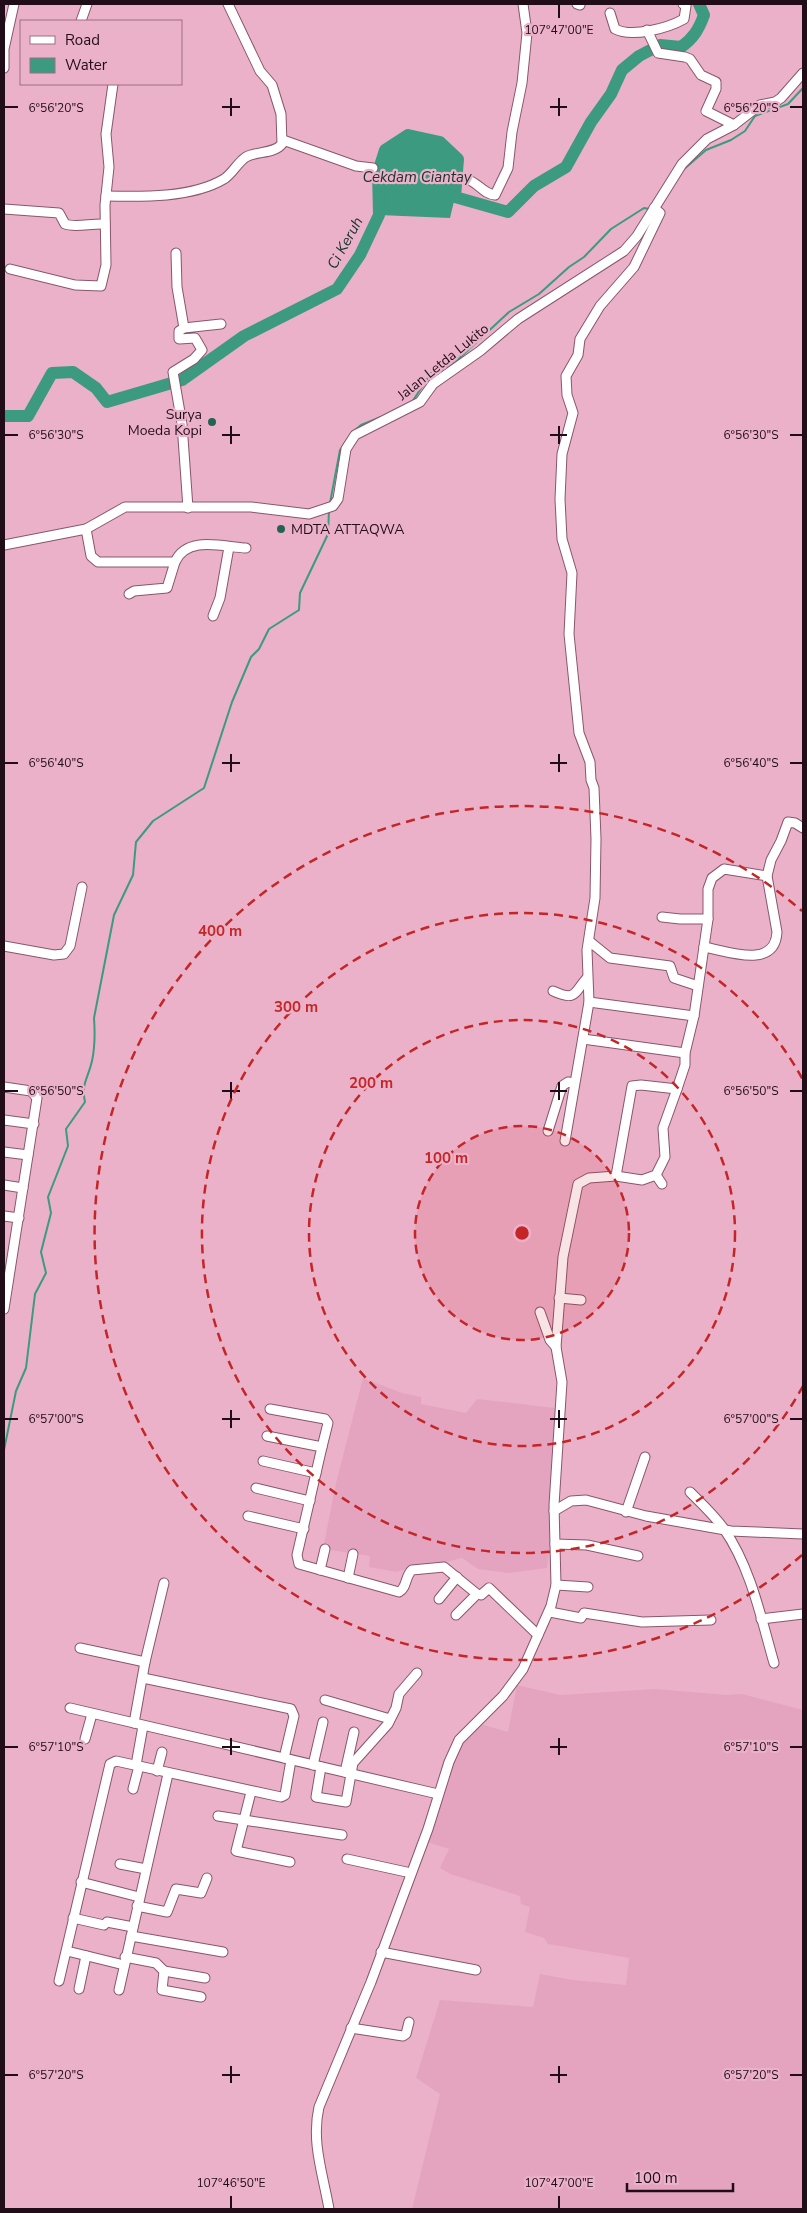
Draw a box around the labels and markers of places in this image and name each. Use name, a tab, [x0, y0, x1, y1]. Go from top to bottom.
place label: Surya Moeda Kopi	[128, 405, 202, 440]
marker: Surya Moeda Kopi	[206, 416, 218, 428]
place label: MDTA ATTAQWA	[291, 520, 404, 539]
marker: MDTA ATTAQWA	[275, 523, 287, 535]
centre of rings	[513, 1224, 531, 1242]

